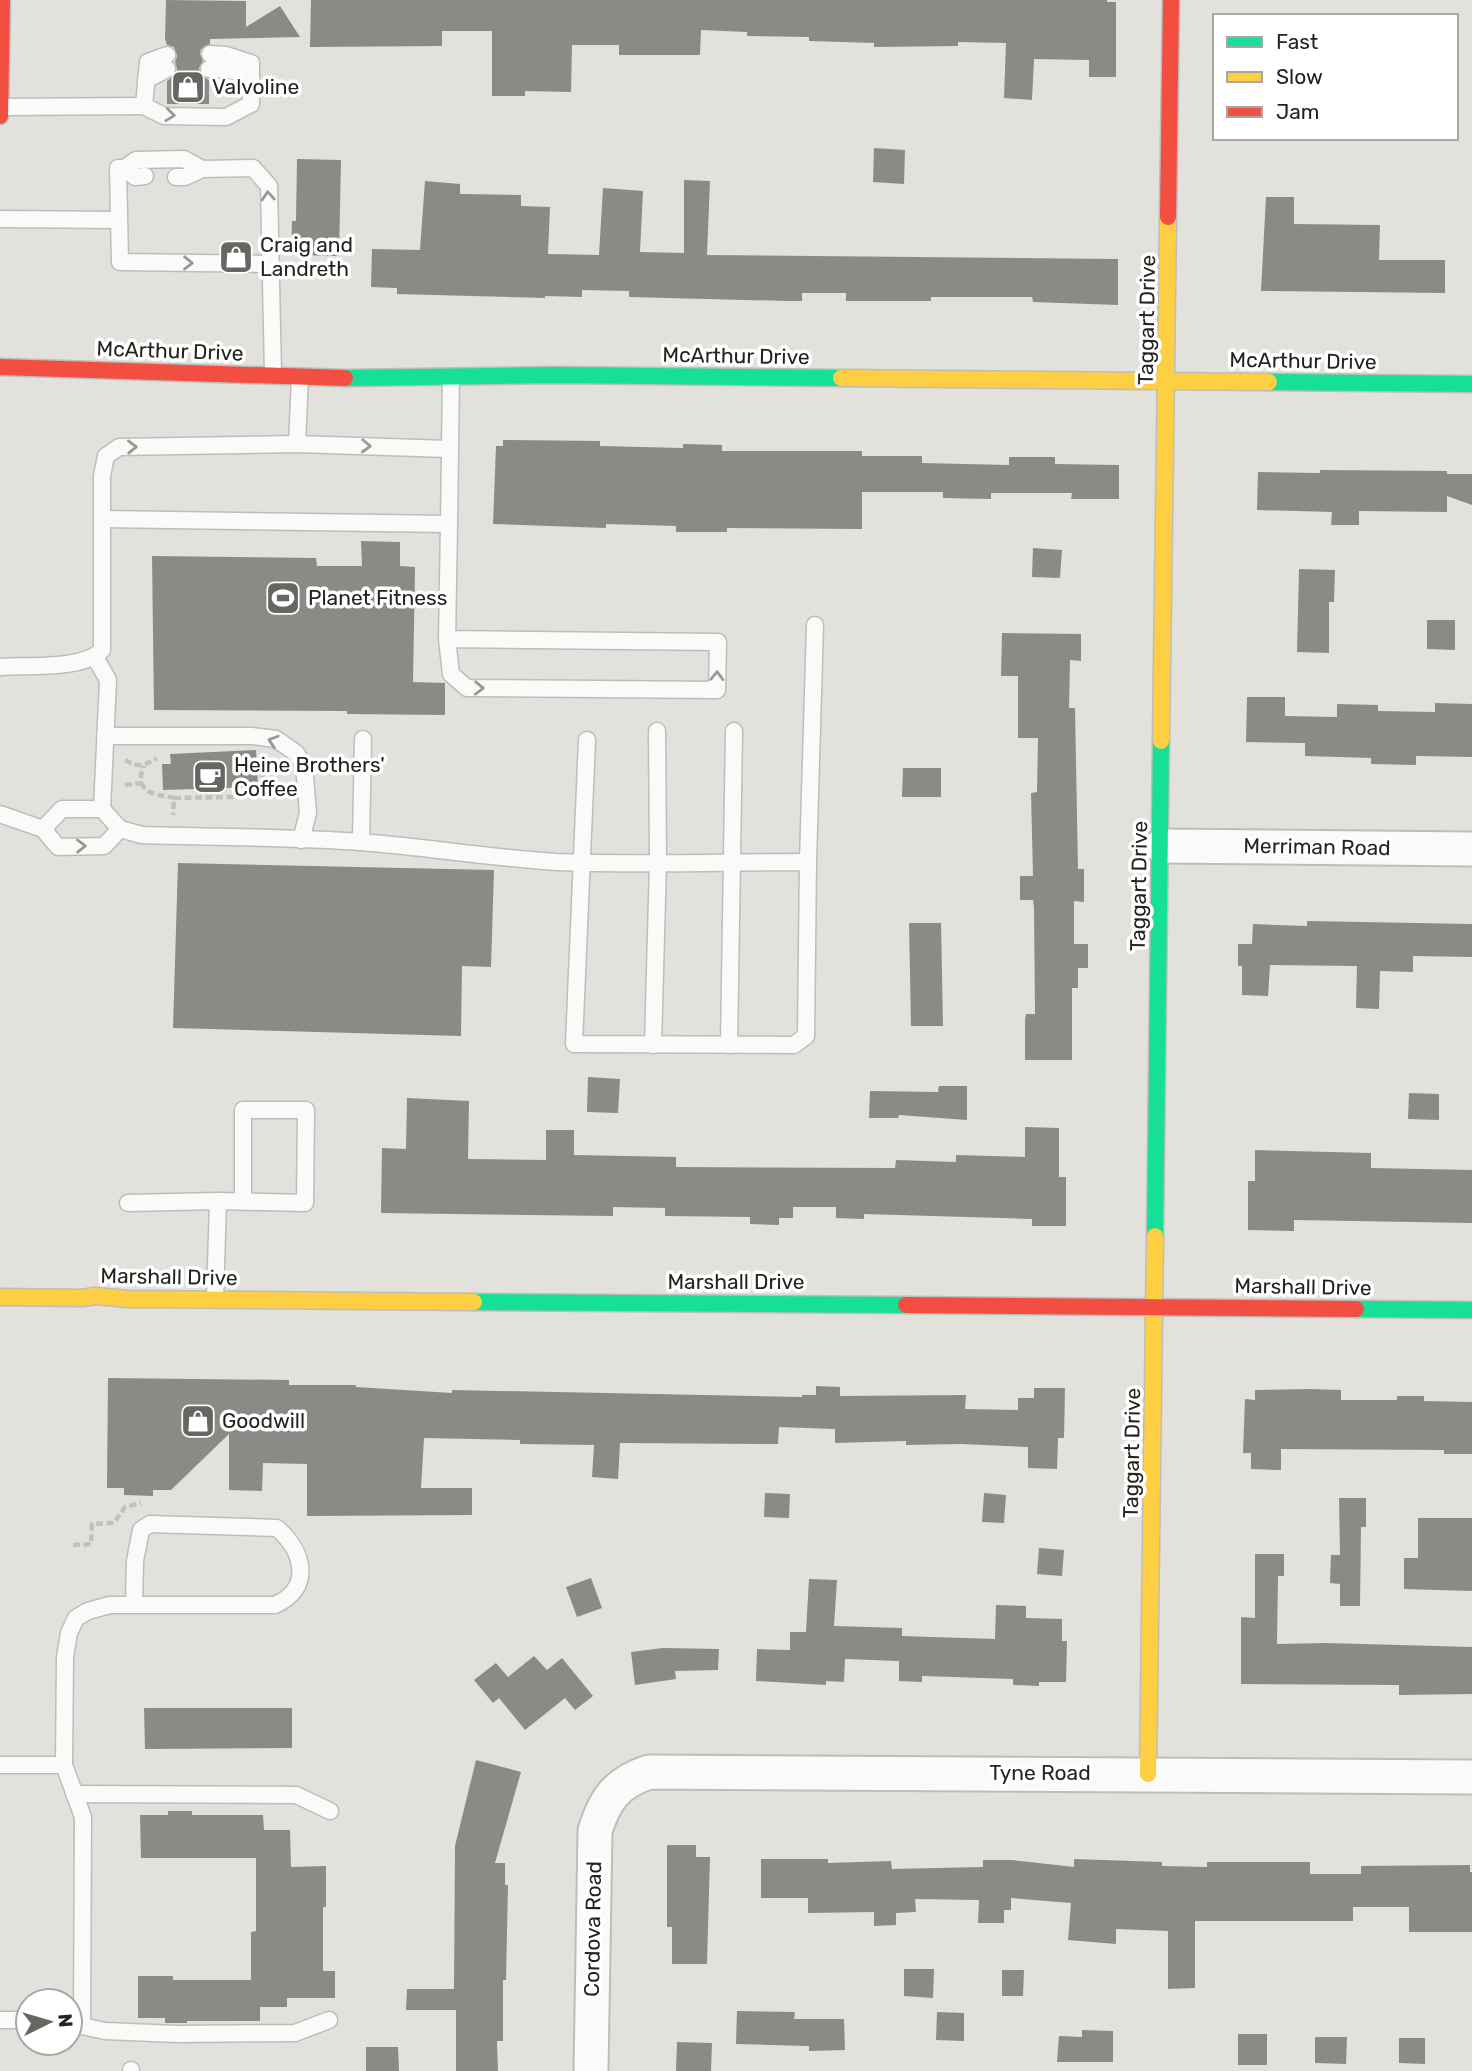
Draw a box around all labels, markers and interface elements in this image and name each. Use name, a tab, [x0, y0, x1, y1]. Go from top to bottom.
legend	[1213, 14, 1458, 140]
text: Fast	[1276, 29, 1318, 54]
text: Slow	[1276, 64, 1323, 89]
shop icon: Valvoline	[169, 68, 207, 106]
place label: Valvoline	[212, 74, 299, 99]
text: Jam	[1276, 99, 1320, 124]
one-way arrow	[164, 107, 176, 122]
one-way arrow	[261, 191, 276, 202]
place label: Craig and Landreth	[260, 232, 353, 281]
shop icon: Craig and Landreth	[217, 238, 255, 276]
one-way arrow	[183, 255, 194, 271]
street label: Taggart Drive	[1133, 255, 1160, 385]
street label: McArthur Drive	[96, 335, 244, 366]
street label: McArthur Drive	[662, 342, 810, 369]
street label: McArthur Drive	[1229, 347, 1377, 374]
one-way arrow	[127, 439, 138, 455]
one-way arrow	[360, 439, 371, 454]
sports icon: Planet Fitness	[264, 579, 302, 617]
place label: Planet Fitness	[308, 585, 447, 610]
one-way arrow	[710, 671, 725, 682]
one-way arrow	[474, 680, 485, 695]
one-way arrow	[267, 735, 280, 749]
place label: Heine Brothers' Coffee	[234, 752, 385, 801]
cafe icon: Heine Brothers' Coffee	[191, 758, 229, 796]
street label: Taggart Drive	[1125, 821, 1152, 951]
street label: Merriman Road	[1243, 833, 1391, 860]
one-way arrow	[76, 839, 87, 854]
street label: Marshall Drive	[100, 1263, 238, 1290]
street label: Marshall Drive	[667, 1269, 805, 1294]
street label: Marshall Drive	[1234, 1273, 1372, 1300]
street label: Taggart Drive	[1118, 1388, 1145, 1518]
shop icon: Goodwill	[179, 1402, 217, 1440]
place label: Goodwill	[222, 1408, 305, 1433]
street label: Tyne Road	[989, 1760, 1091, 1785]
street label: Cordova Road	[579, 1861, 606, 1997]
north arrow	[14, 1987, 84, 2057]
text: N	[53, 2013, 77, 2028]

